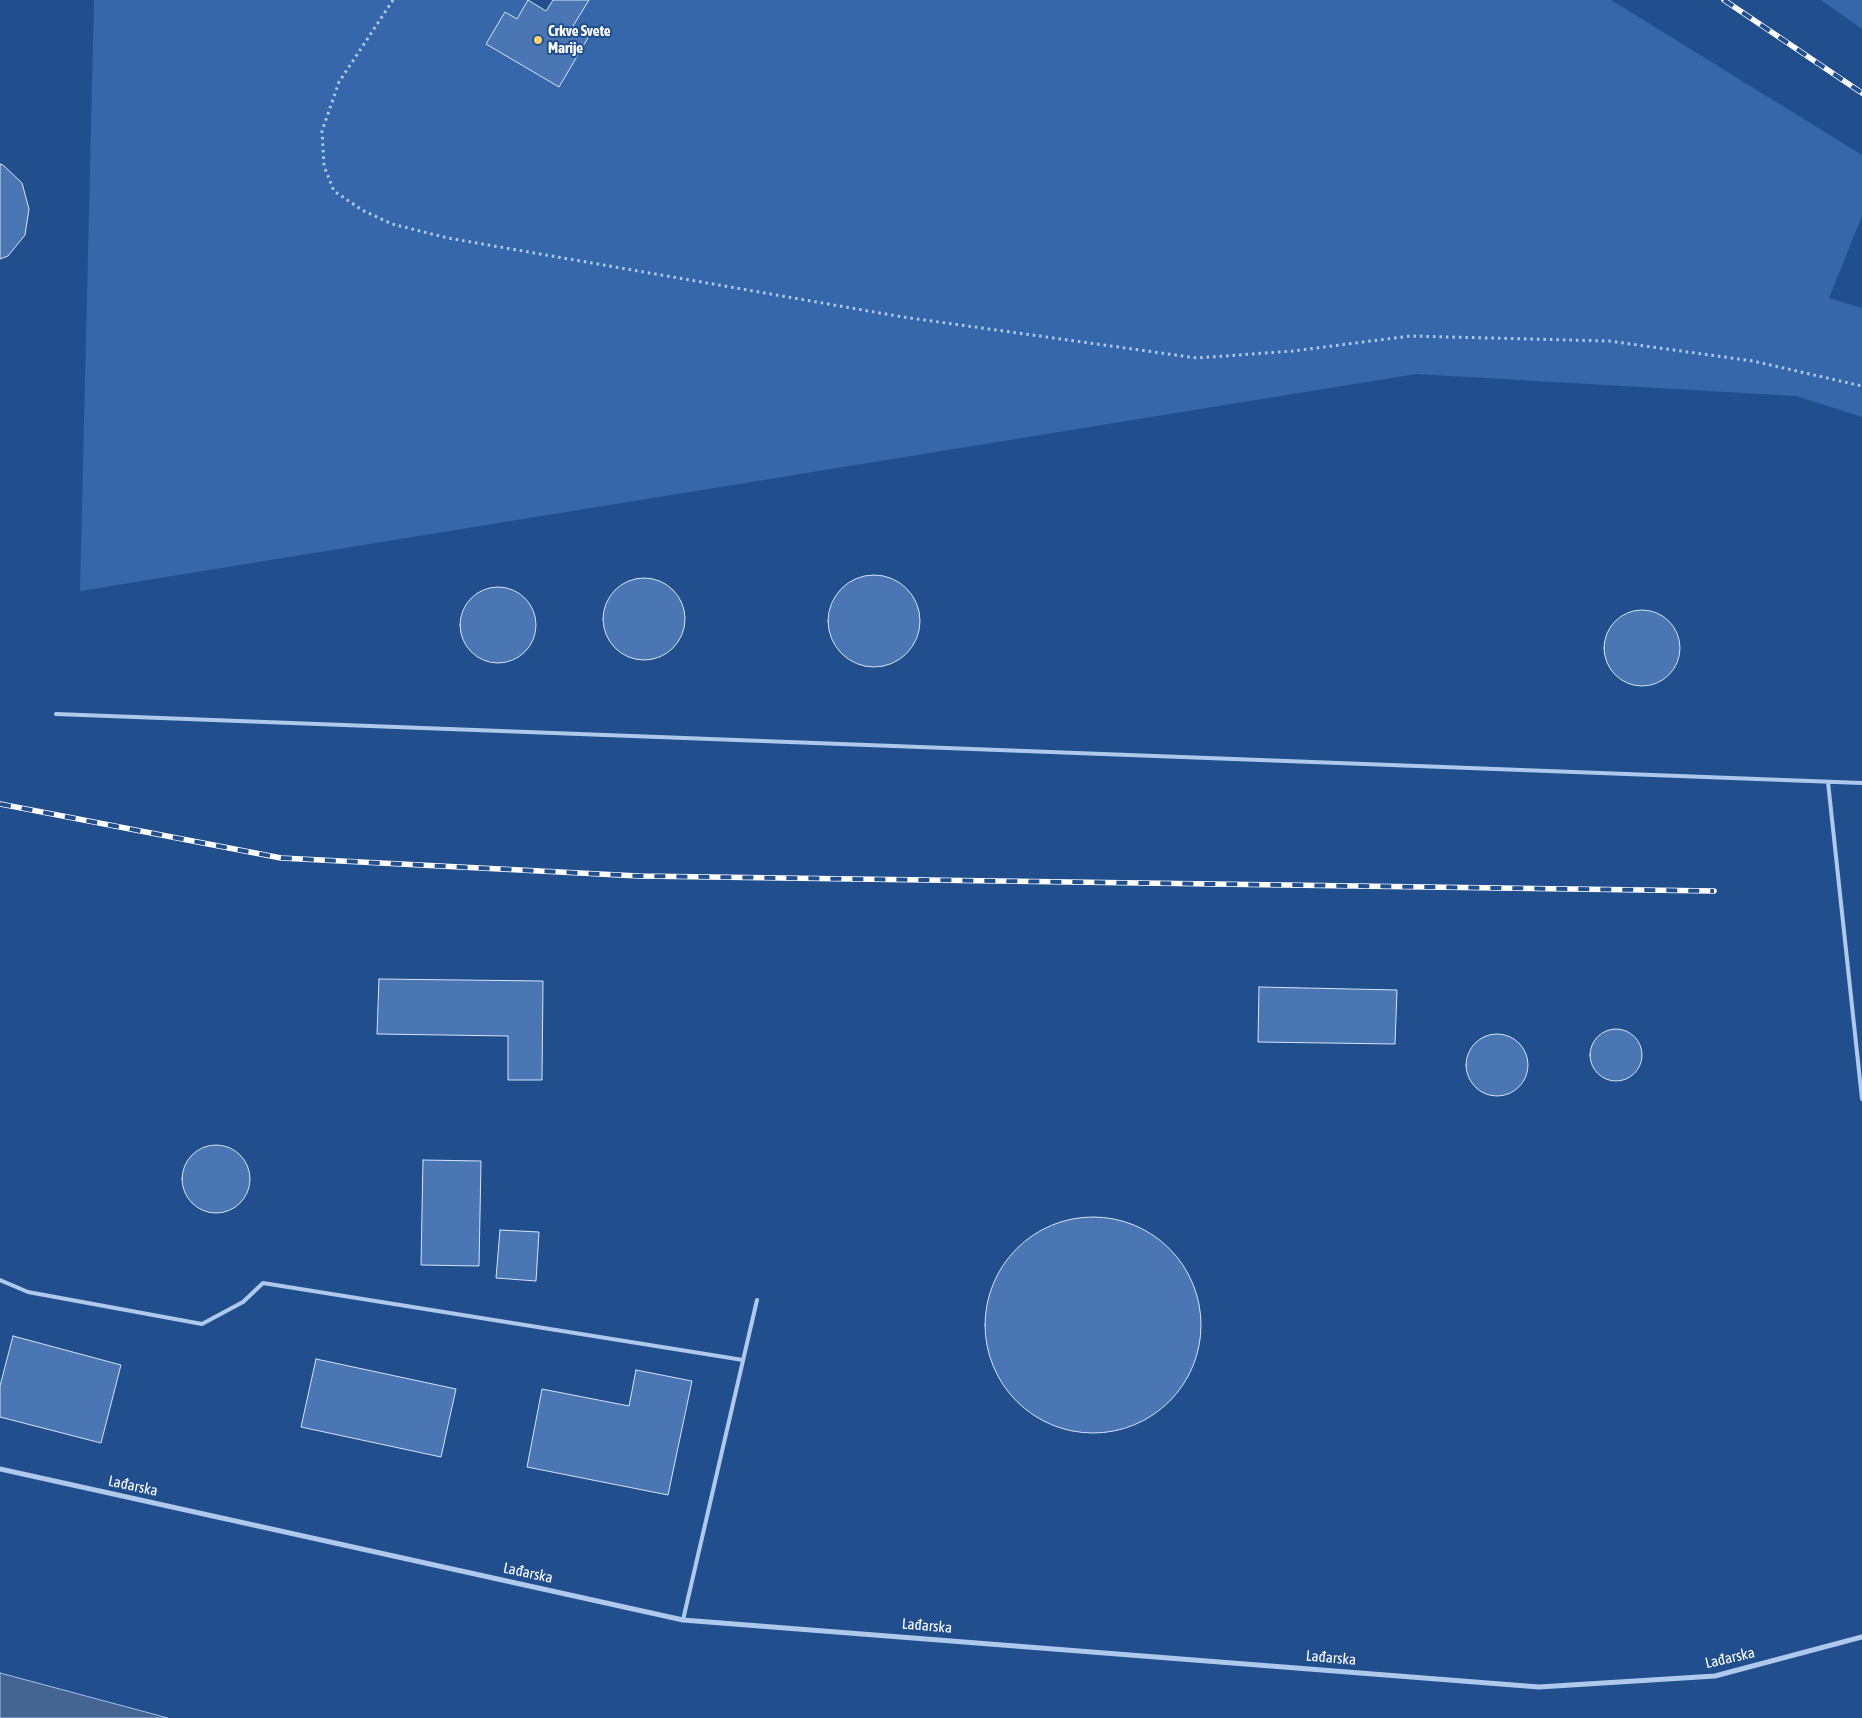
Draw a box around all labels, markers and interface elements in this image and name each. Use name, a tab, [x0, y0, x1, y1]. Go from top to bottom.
place label: Crkve Svete Marije	[548, 22, 611, 57]
marker: Crkve Svete Marije	[532, 34, 544, 46]
street label: Lađarska	[107, 1472, 159, 1500]
street label: Lađarska	[502, 1559, 554, 1587]
street label: Lađarska	[901, 1615, 953, 1637]
street label: Lađarska	[1703, 1644, 1757, 1672]
street label: Lađarska	[1305, 1647, 1357, 1669]

